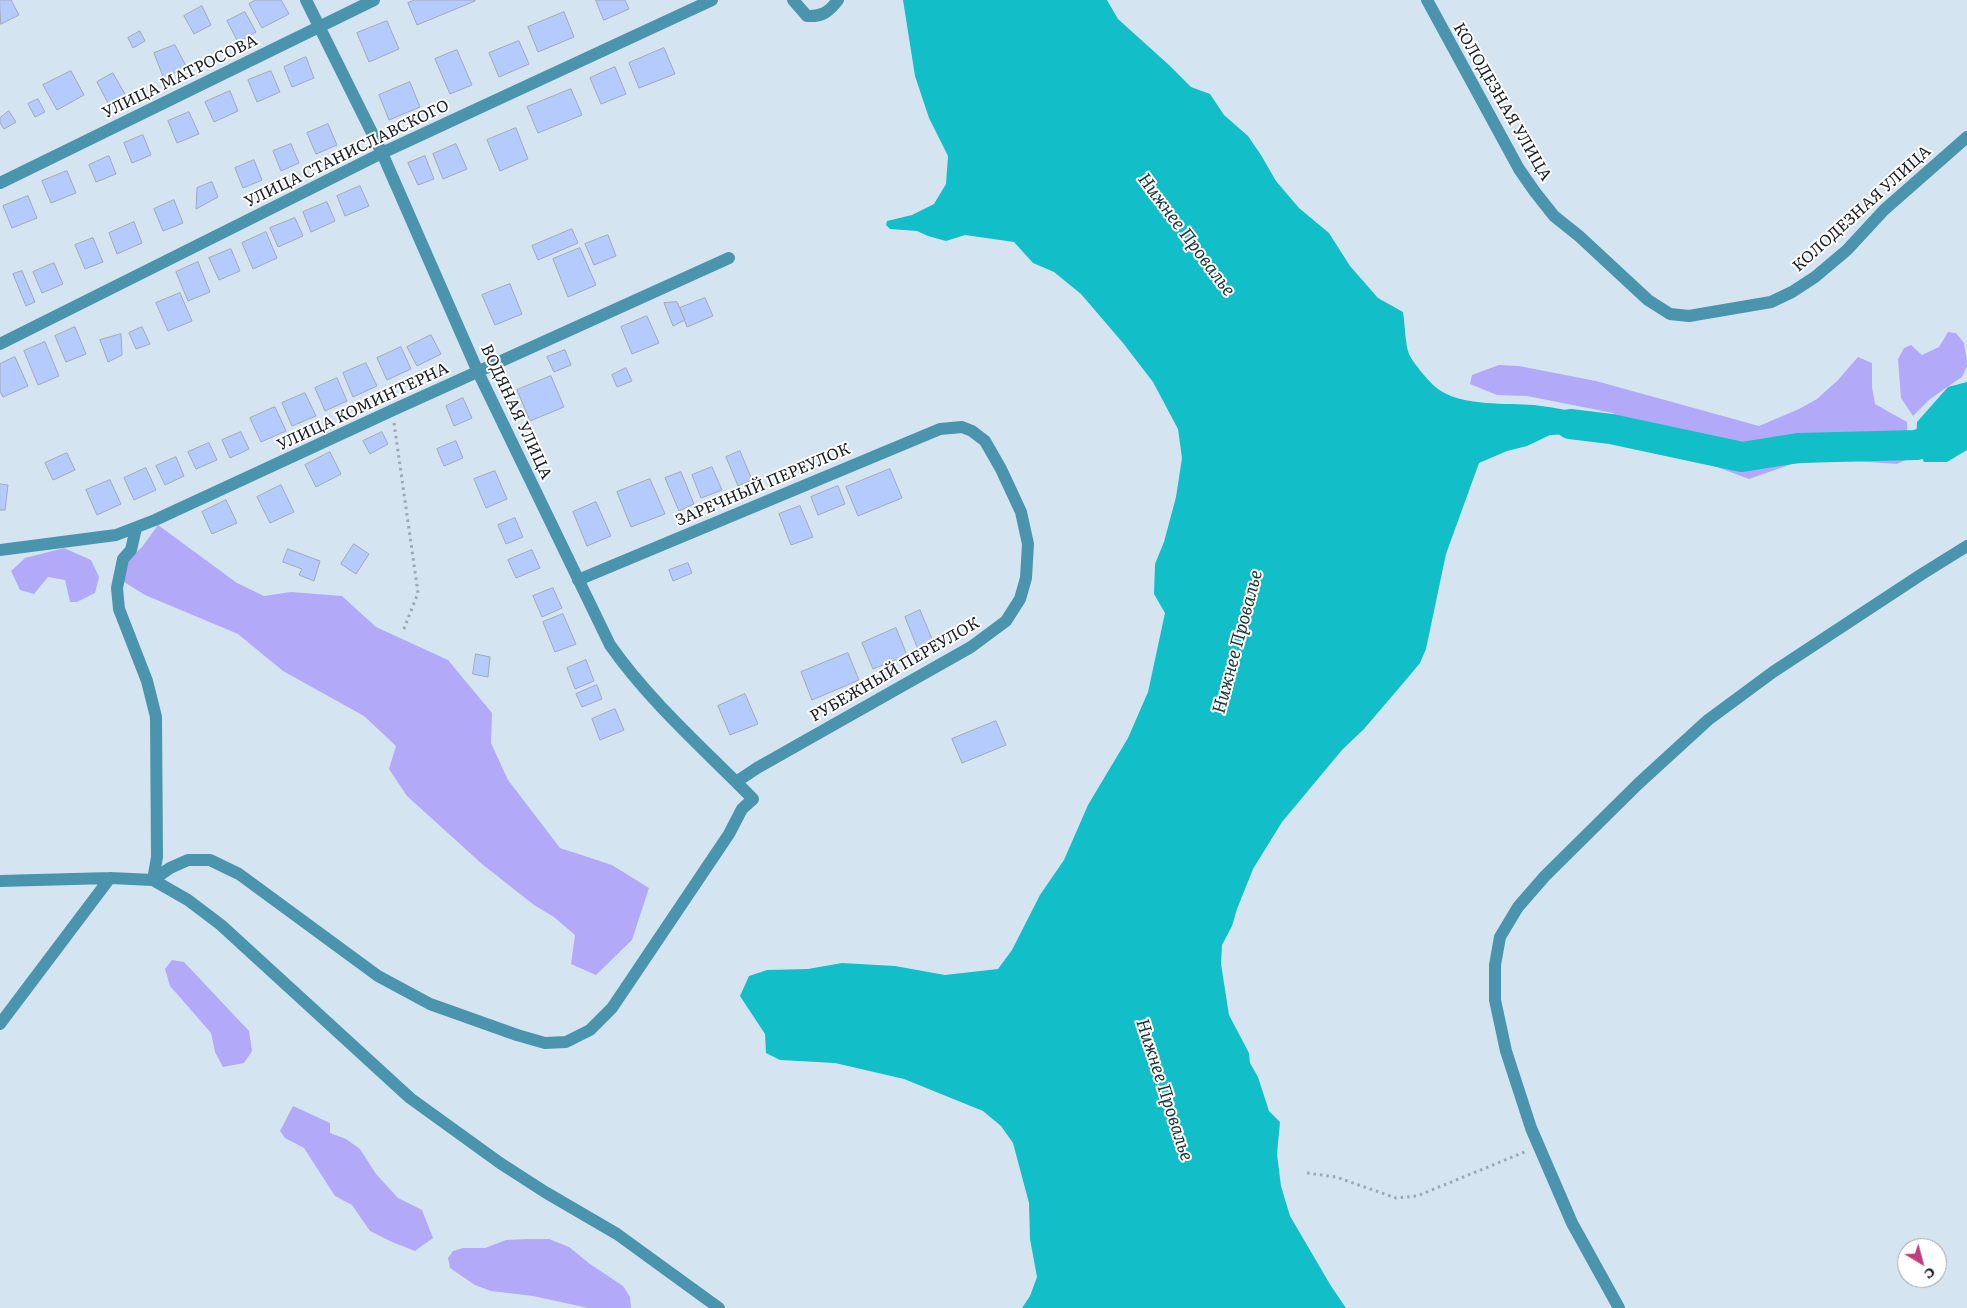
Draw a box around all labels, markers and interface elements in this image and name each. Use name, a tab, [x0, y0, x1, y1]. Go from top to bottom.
street label: КОЛОДЕЗНАЯ УЛИЦА	[1449, 20, 1555, 184]
street label: УЛИЦА МАТРОСОВА	[99, 31, 261, 123]
street label: УЛИЦА СТАНИСЛАВСКОГО	[242, 96, 452, 212]
street label: КОЛОДЕЗНАЯ УЛИЦА	[1789, 142, 1935, 276]
water label: Нижнее Провалье	[1133, 169, 1239, 301]
street label: ВОДЯНАЯ УЛИЦА	[476, 342, 556, 482]
street label: УЛИЦА КОМИНТЕРНА	[274, 359, 452, 455]
street label: ЗАРЕЧНЫЙ ПЕРЕУЛОК	[673, 439, 853, 531]
water label: Нижнее Провалье	[1208, 568, 1268, 716]
street label: РУБЕЖНЫЙ ПЕРЕУЛОК	[807, 614, 983, 726]
water label: Нижнее Провалье	[1131, 1016, 1197, 1164]
north arrow	[1897, 1238, 1947, 1288]
text: С	[1920, 1263, 1940, 1285]

